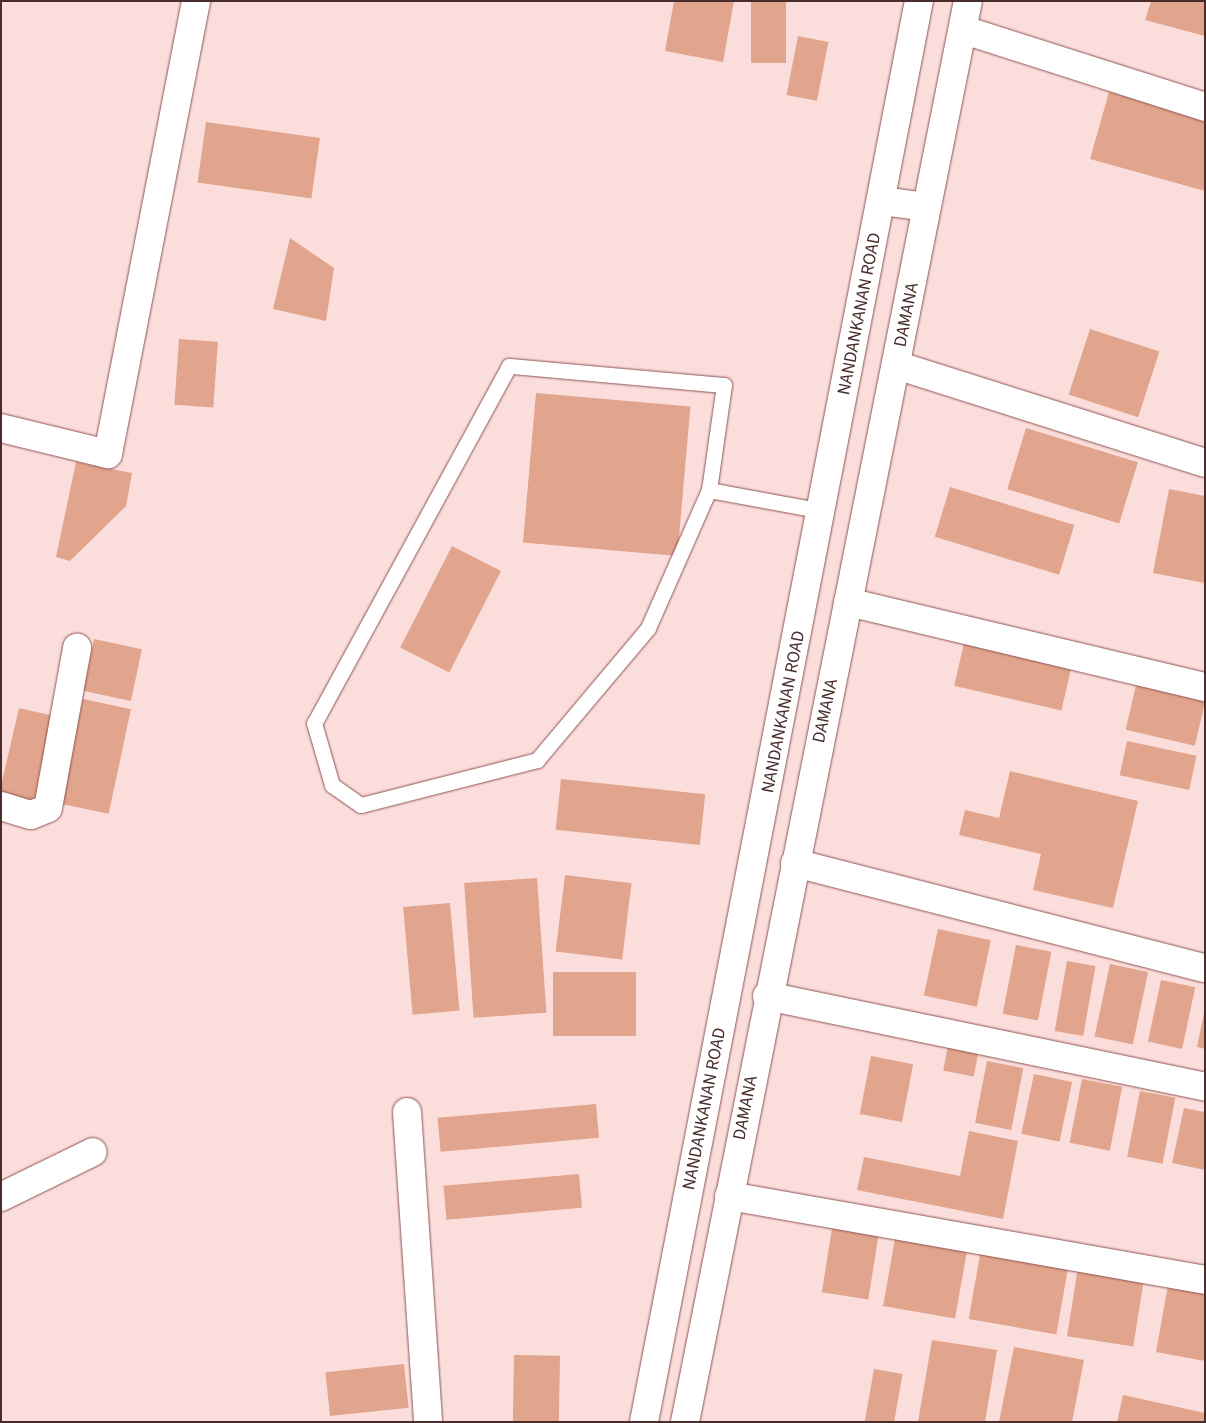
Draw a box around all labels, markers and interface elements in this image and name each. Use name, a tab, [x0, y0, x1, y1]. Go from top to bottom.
street label: NANDANKANAN ROAD	[834, 231, 886, 397]
street label: DAMANA	[890, 281, 924, 349]
street label: NANDANKANAN ROAD	[758, 629, 810, 795]
street label: DAMANA	[809, 677, 843, 745]
street label: NANDANKANAN ROAD	[679, 1026, 731, 1192]
street label: DAMANA	[729, 1074, 763, 1142]

